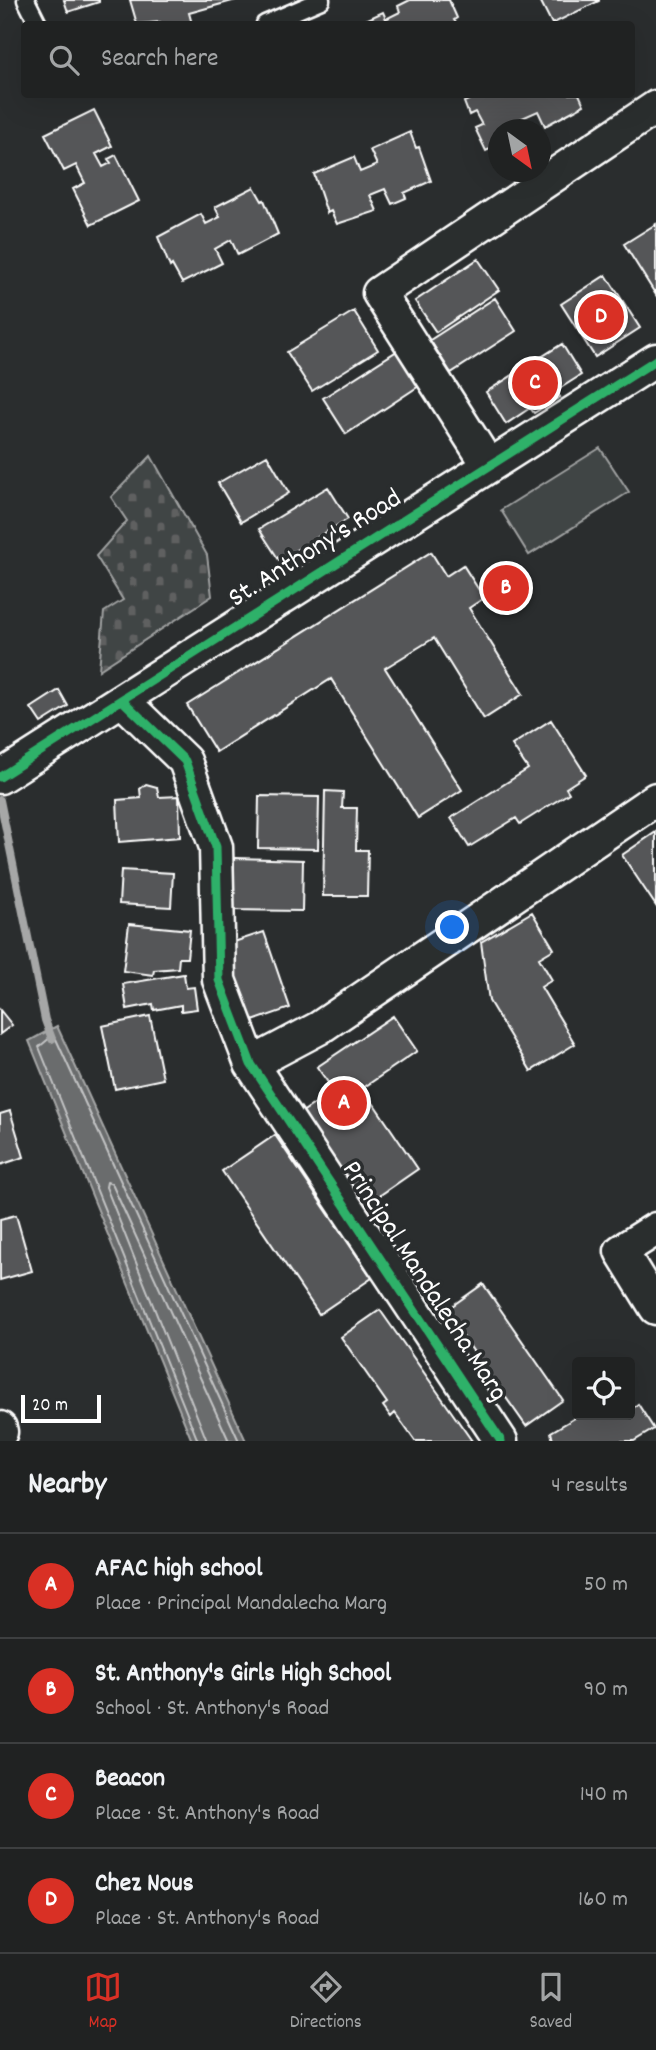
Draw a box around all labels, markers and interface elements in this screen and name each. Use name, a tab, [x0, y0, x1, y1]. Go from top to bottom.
search box	[21, 21, 635, 98]
icon: search	[45, 41, 83, 79]
text: Search here	[101, 41, 219, 78]
north arrow	[488, 119, 551, 182]
pin: D	[578, 291, 624, 343]
pin: C	[512, 357, 558, 409]
street label: St. Anthony's Road	[221, 481, 411, 619]
pin: B	[483, 562, 529, 614]
your location	[435, 910, 469, 944]
pin: A	[321, 1077, 367, 1129]
street label: Principal Mandalecha Marg	[330, 1154, 516, 1410]
map controls	[572, 1357, 635, 1420]
button: locate	[572, 1357, 635, 1420]
scale bar	[21, 1392, 102, 1424]
text: 20 m	[32, 1393, 68, 1420]
text: Nearby	[28, 1465, 106, 1508]
text: 4 results	[551, 1470, 628, 1503]
text: AFAC high school	[95, 1551, 262, 1588]
text: A	[45, 1569, 57, 1602]
text: 50 m	[584, 1569, 628, 1602]
text: Place · Principal Mandalecha Marg	[95, 1588, 387, 1621]
text: St. Anthony's Girls High School	[95, 1656, 391, 1693]
text: B	[46, 1674, 56, 1707]
text: 90 m	[584, 1674, 628, 1707]
text: School · St. Anthony's Road	[95, 1693, 329, 1726]
text: Beacon	[95, 1761, 165, 1798]
text: C	[45, 1779, 57, 1812]
text: 140 m	[580, 1779, 628, 1812]
text: Place · St. Anthony's Road	[95, 1798, 319, 1831]
text: Chez Nous	[95, 1866, 194, 1903]
text: D	[45, 1884, 57, 1917]
text: 160 m	[578, 1884, 628, 1917]
text: Place · St. Anthony's Road	[95, 1903, 319, 1936]
tab: Map	[84, 1968, 122, 2037]
tab: Directions	[290, 1968, 362, 2037]
tab: Saved	[530, 1968, 572, 2037]

